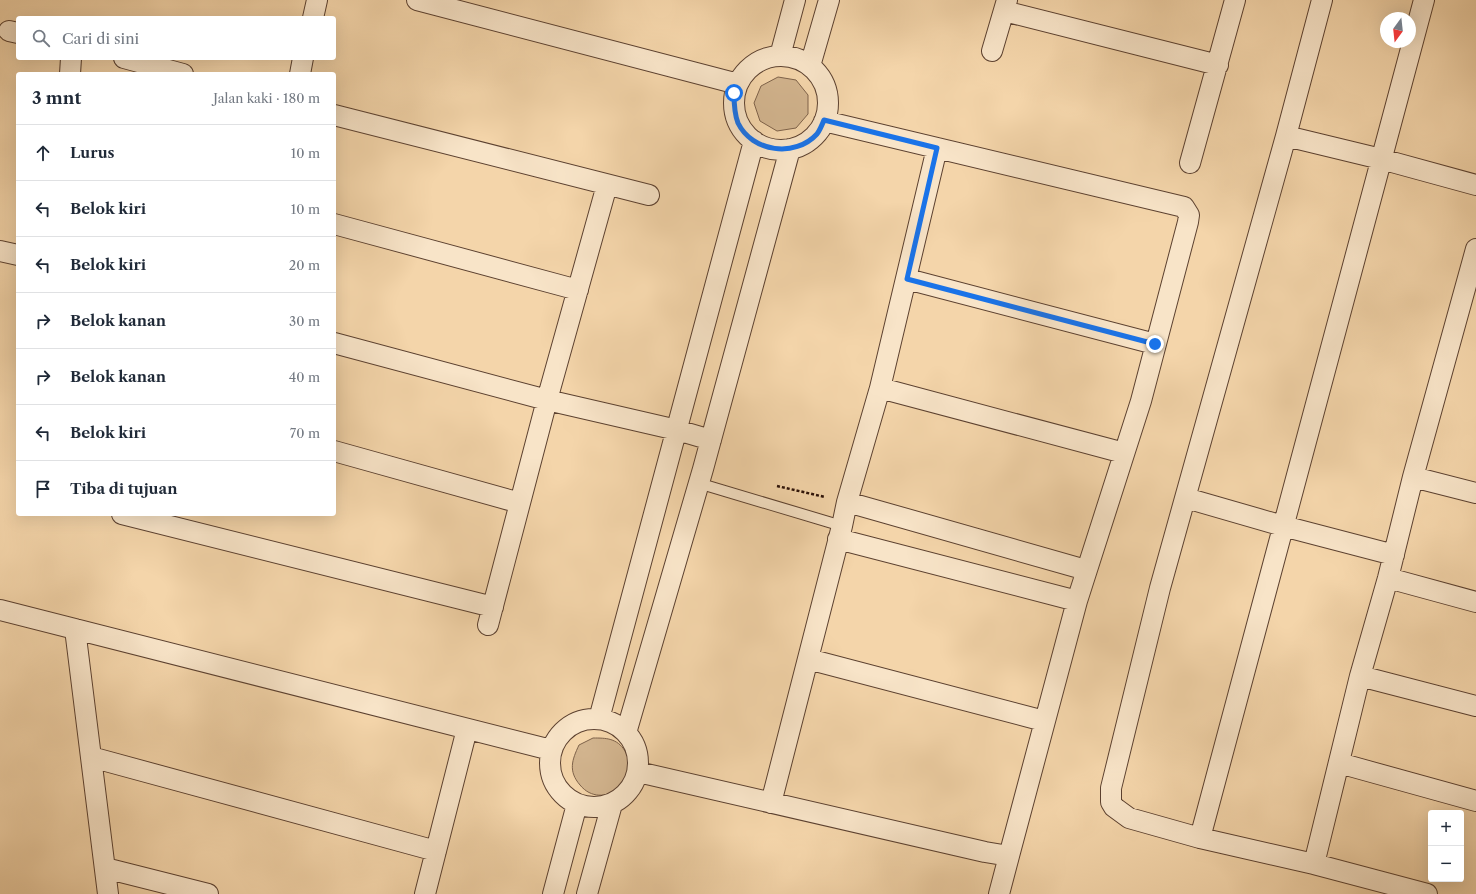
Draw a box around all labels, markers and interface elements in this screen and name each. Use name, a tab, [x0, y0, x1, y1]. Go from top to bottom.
north arrow	[1380, 12, 1416, 48]
search box	[16, 16, 336, 60]
icon: search	[30, 27, 52, 49]
text: Cari di sini	[62, 29, 139, 48]
route start	[725, 84, 743, 102]
text: 3 mnt	[32, 88, 81, 108]
text: Jalan kaki · 180 m	[213, 90, 320, 106]
icon: ahead	[32, 142, 54, 164]
text: Lurus	[70, 143, 115, 162]
text: 10 m	[291, 145, 320, 161]
icon: left	[32, 198, 54, 220]
text: Belok kiri	[70, 199, 146, 218]
text: 10 m	[291, 201, 320, 217]
icon: left	[32, 254, 54, 276]
text: Belok kiri	[70, 255, 146, 274]
text: 20 m	[289, 257, 320, 273]
icon: right	[32, 310, 54, 332]
text: Belok kanan	[70, 311, 166, 330]
text: 30 m	[289, 313, 320, 329]
route end	[1146, 335, 1164, 353]
icon: right	[32, 366, 54, 388]
text: Belok kanan	[70, 367, 166, 386]
text: 40 m	[289, 369, 320, 385]
icon: left	[32, 422, 54, 444]
text: Belok kiri	[70, 423, 146, 442]
text: 70 m	[290, 425, 320, 441]
icon: arrive	[32, 478, 54, 500]
text: Tiba di tujuan	[70, 479, 178, 498]
map controls	[1428, 810, 1464, 882]
button: +	[1428, 810, 1464, 846]
button: −	[1428, 846, 1464, 882]

